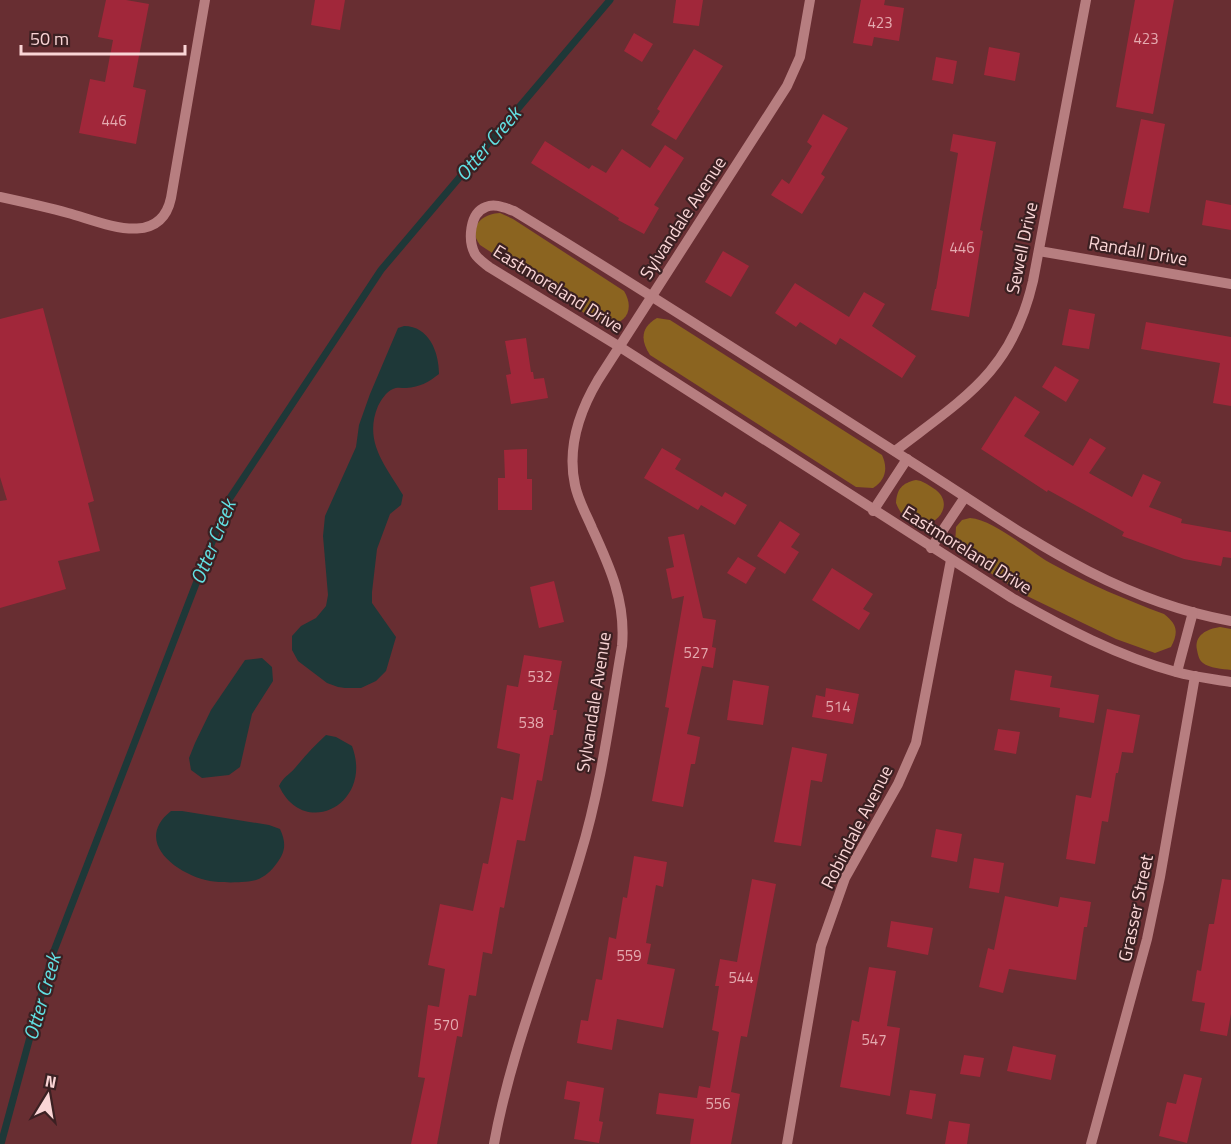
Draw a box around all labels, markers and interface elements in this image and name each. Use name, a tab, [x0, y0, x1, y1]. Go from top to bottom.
house number: 423	[867, 11, 893, 34]
scale bar	[21, 18, 184, 56]
text: 50 m	[30, 25, 69, 52]
house number: 423	[1133, 27, 1159, 50]
water label: Otter Creek	[447, 98, 529, 188]
house number: 446	[101, 109, 127, 132]
street label: Sylvandale Avenue	[633, 151, 732, 284]
street label: Sewell Drive	[999, 200, 1044, 296]
street label: Randall Drive	[1087, 229, 1190, 272]
house number: 446	[949, 236, 975, 259]
street label: Eastmoreland Drive	[488, 238, 629, 340]
water label: Otter Creek	[182, 493, 244, 589]
street label: Eastmoreland Drive	[897, 499, 1038, 601]
street label: Sylvandale Avenue	[569, 630, 618, 774]
house number: 527	[683, 641, 709, 664]
house number: 532	[527, 665, 553, 688]
house number: 514	[825, 695, 851, 718]
house number: 538	[518, 711, 544, 734]
street label: Robindale Avenue	[814, 760, 899, 893]
street label: Grasser Street	[1111, 851, 1160, 964]
house number: 559	[616, 944, 642, 967]
water label: Otter Creek	[14, 948, 69, 1044]
house number: 544	[728, 966, 754, 989]
house number: 570	[433, 1013, 459, 1036]
house number: 547	[861, 1028, 887, 1051]
north arrow	[18, 1066, 78, 1126]
text: N	[43, 1068, 59, 1094]
house number: 556	[705, 1092, 731, 1115]

